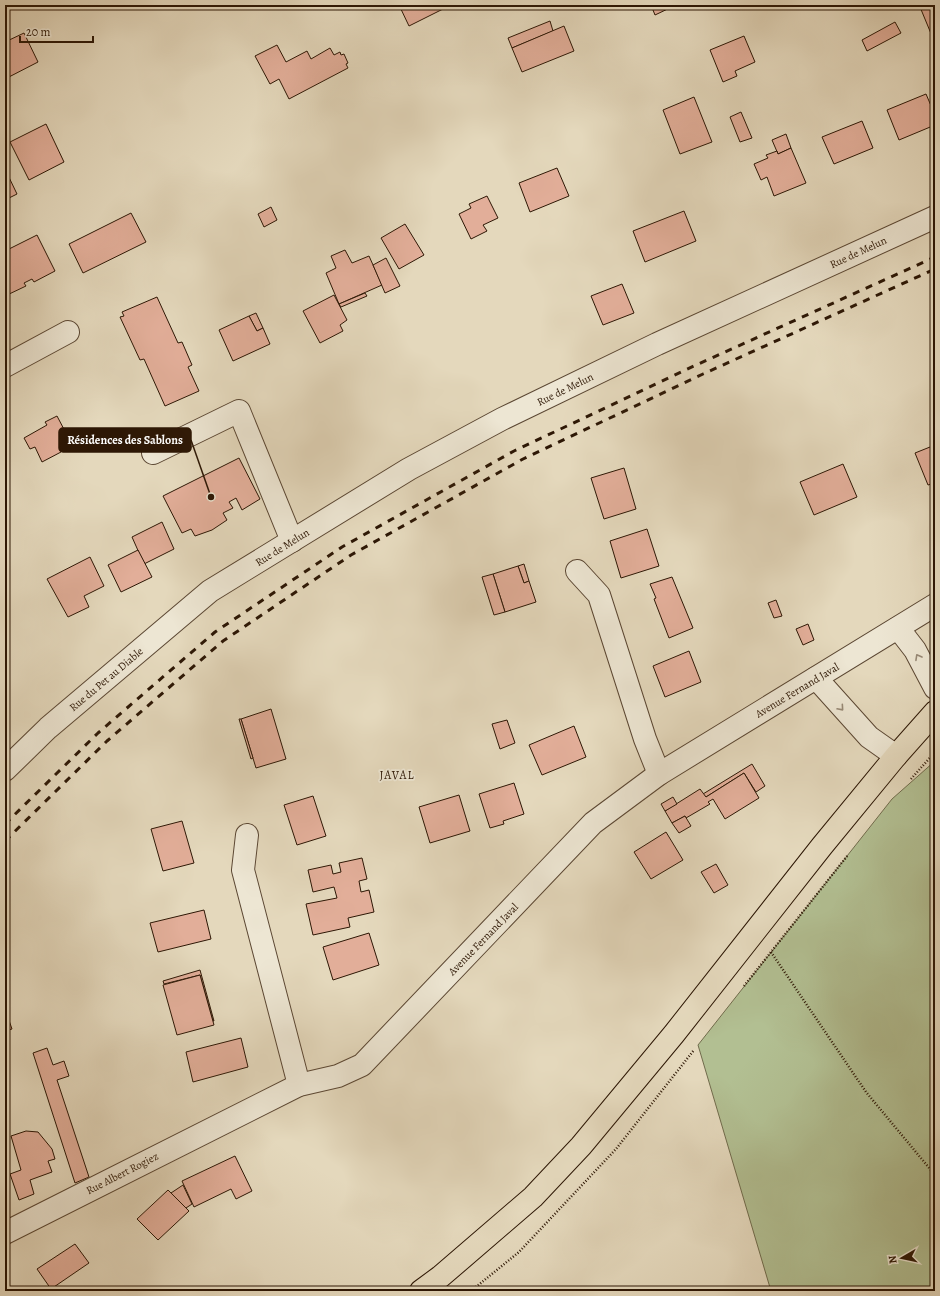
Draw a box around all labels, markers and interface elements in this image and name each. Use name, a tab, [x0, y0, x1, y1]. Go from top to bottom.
scale bar	[20, 18, 93, 44]
text: 20 m	[26, 24, 50, 40]
street label: Rue de Melun	[827, 233, 889, 272]
street label: Rue de Melun	[534, 369, 596, 410]
callout: Résidences des Sablons	[59, 428, 191, 452]
text: Résidences des Sablons	[67, 432, 183, 448]
street label: Rue de Melun	[252, 525, 312, 570]
street label: Rue du Pet au Diable	[66, 644, 147, 715]
one-way arrow	[916, 654, 923, 661]
street label: Avenue Fernand Javal	[752, 659, 842, 722]
one-way arrow	[837, 703, 844, 710]
district label: JAVAL	[379, 767, 415, 783]
street label: Avenue Fernand Javal	[444, 900, 522, 980]
street label: Rue Albert Rogiez	[83, 1149, 161, 1198]
north arrow	[882, 1238, 922, 1278]
text: N	[885, 1254, 901, 1265]

